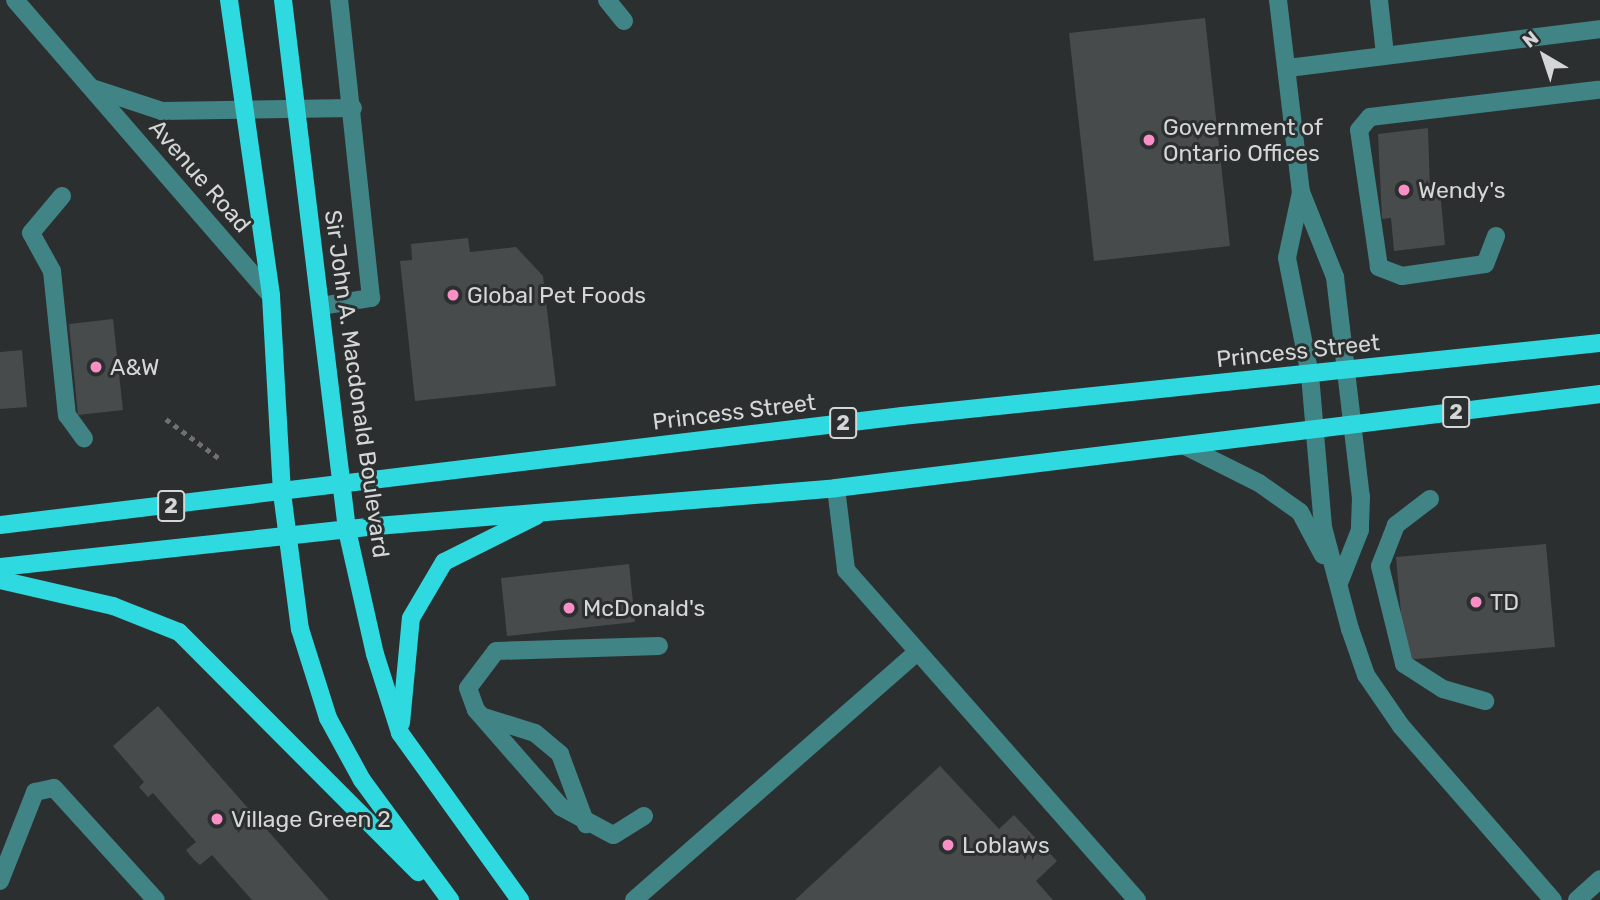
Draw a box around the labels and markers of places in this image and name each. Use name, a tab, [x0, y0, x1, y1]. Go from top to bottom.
place label: Government of Ontario Offices	[1163, 113, 1323, 167]
marker: Government of Ontario Offices	[1141, 132, 1157, 148]
place label: Wendy's	[1418, 176, 1505, 204]
marker: Wendy's	[1396, 182, 1412, 198]
place label: Global Pet Foods	[467, 281, 646, 309]
marker: Global Pet Foods	[445, 287, 461, 303]
place label: A&W	[110, 353, 160, 381]
marker: A&W	[88, 359, 104, 375]
place label: TD	[1490, 588, 1519, 616]
place label: McDonald's	[583, 594, 705, 622]
marker: TD	[1468, 594, 1484, 610]
marker: McDonald's	[561, 600, 577, 616]
place label: Village Green 2	[231, 805, 391, 833]
marker: Village Green 2	[209, 811, 225, 827]
place label: Loblaws	[962, 831, 1050, 859]
marker: Loblaws	[940, 837, 956, 853]

